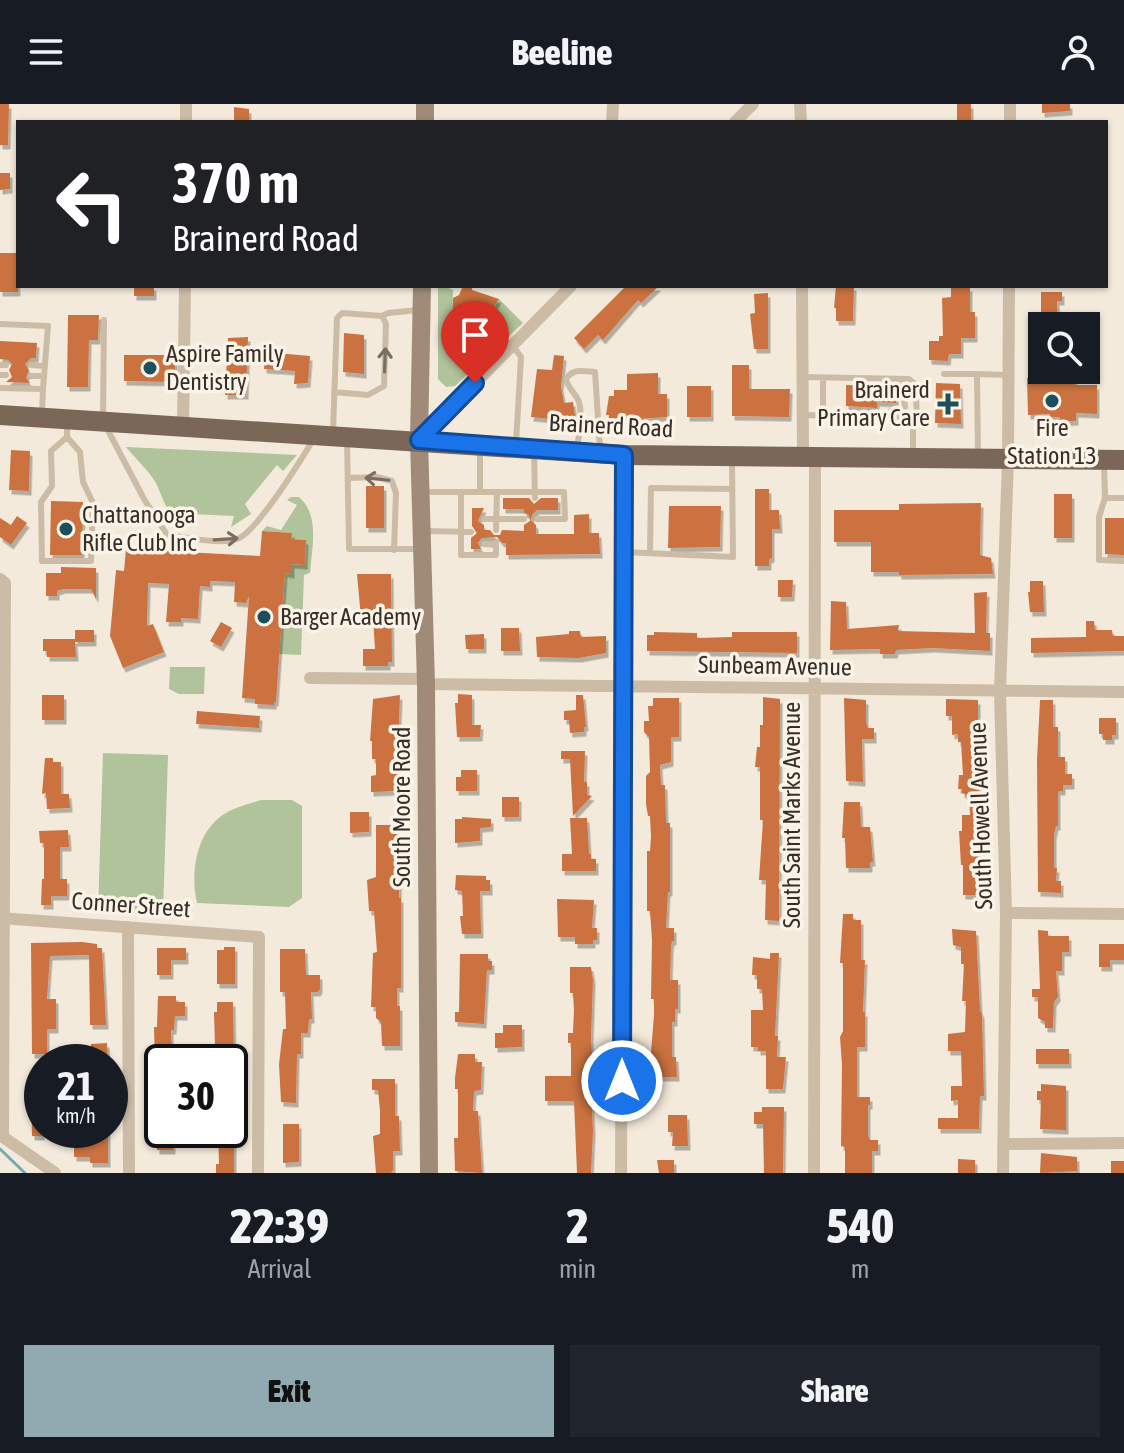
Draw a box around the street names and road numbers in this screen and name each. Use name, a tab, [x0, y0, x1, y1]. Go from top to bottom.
street label: Brainerd Road	[548, 409, 674, 442]
street label: Sunbeam Avenue	[698, 651, 852, 680]
street label: South Saint Marks Avenue	[778, 702, 805, 928]
street label: South Howell Avenue	[964, 722, 997, 910]
street label: South Moore Road	[388, 727, 415, 887]
street label: Conner Street	[71, 887, 192, 922]

